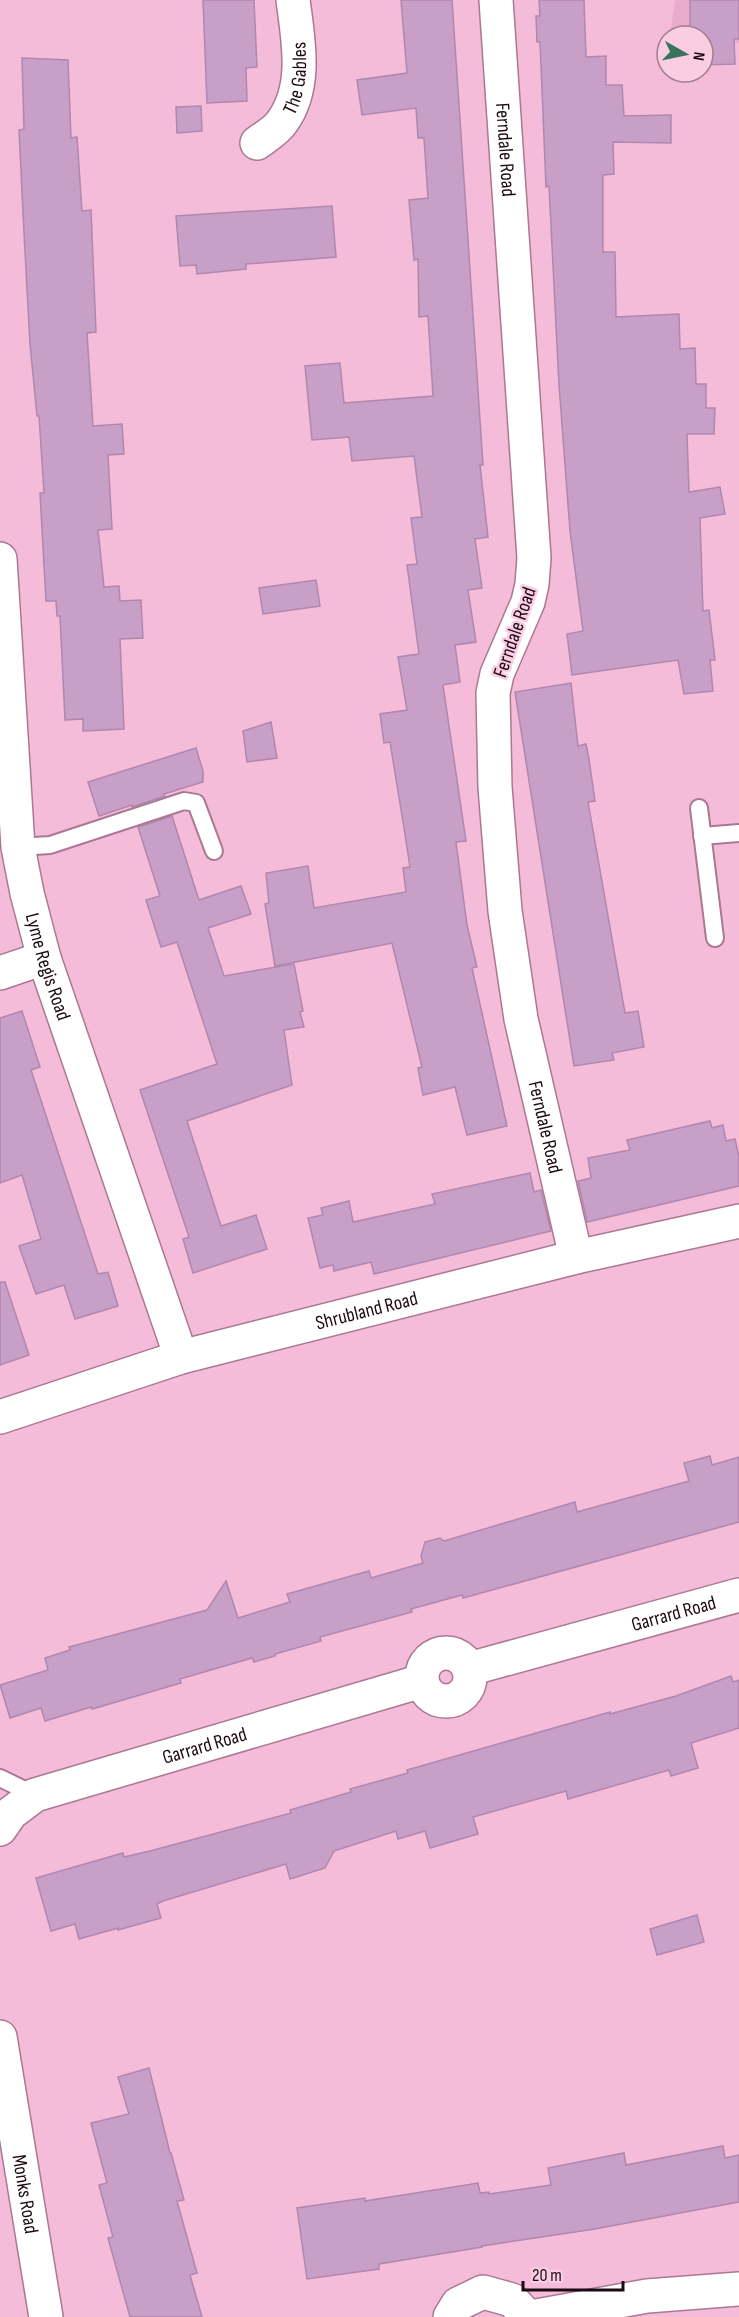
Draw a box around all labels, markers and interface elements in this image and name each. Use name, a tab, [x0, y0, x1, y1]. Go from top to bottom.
north arrow	[655, 24, 715, 84]
street label: The Gables	[278, 41, 312, 119]
text: N	[688, 50, 708, 62]
street label: Ferndale Road	[490, 102, 520, 197]
street label: Ferndale Road	[488, 584, 542, 681]
street label: Lyme Regis Road	[20, 910, 76, 1024]
street label: Ferndale Road	[523, 1079, 567, 1176]
street label: Shrubland Road	[313, 1287, 420, 1335]
street label: Garrard Road	[629, 1591, 719, 1637]
street label: Garrard Road	[160, 1722, 250, 1770]
street label: Monks Road	[6, 2153, 43, 2235]
scale bar	[523, 2254, 624, 2292]
text: 20 m	[532, 2265, 562, 2286]

